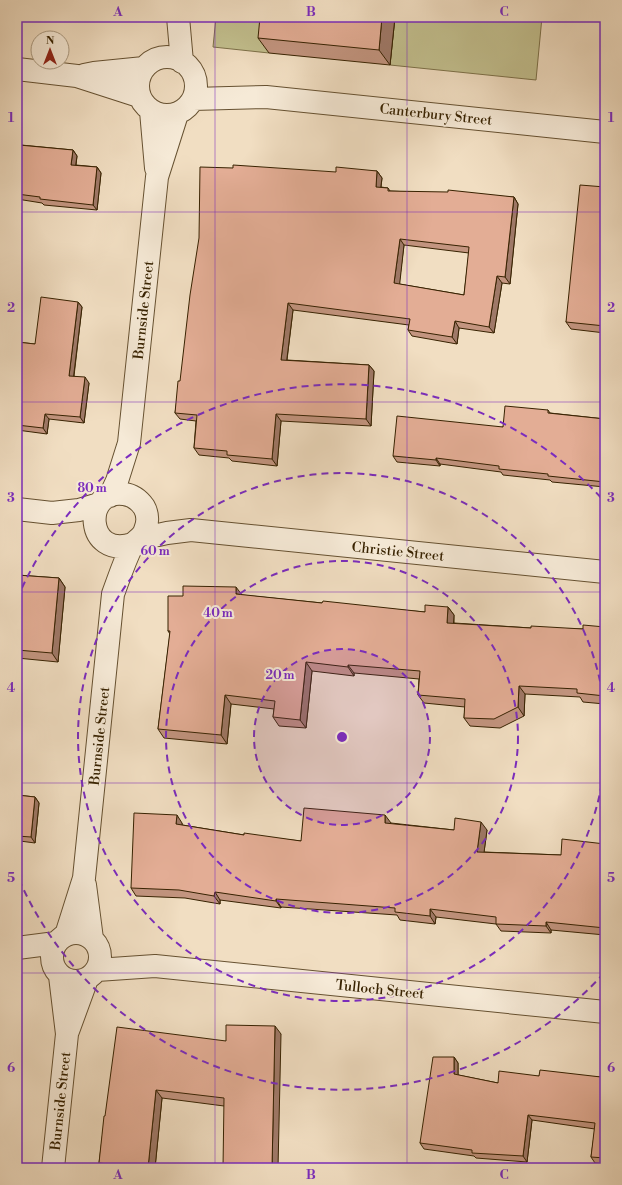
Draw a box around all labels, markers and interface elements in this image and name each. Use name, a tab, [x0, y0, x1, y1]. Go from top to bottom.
text: A	[112, 4, 123, 20]
text: B	[306, 4, 316, 20]
text: C	[499, 4, 509, 20]
north arrow	[30, 30, 70, 70]
text: N	[46, 34, 55, 48]
street label: Canterbury Street	[379, 100, 493, 130]
text: 1	[8, 110, 15, 126]
text: 1	[608, 110, 615, 126]
street label: Burnside Street	[130, 260, 158, 361]
text: 2	[7, 300, 15, 316]
text: 2	[607, 300, 615, 316]
text: 80 m	[77, 481, 107, 496]
text: 3	[7, 490, 15, 506]
text: 3	[607, 490, 615, 506]
street label: Christie Street	[351, 538, 445, 566]
text: 60 m	[140, 544, 170, 559]
text: 40 m	[203, 606, 233, 621]
text: 20 m	[265, 668, 295, 683]
text: 4	[7, 680, 16, 696]
text: 4	[607, 680, 616, 696]
street label: Burnside Street	[86, 686, 114, 787]
centre of rings	[335, 730, 349, 744]
text: 5	[7, 870, 15, 886]
text: 5	[607, 870, 615, 886]
street label: Tulloch Street	[335, 976, 425, 1004]
street label: Burnside Street	[47, 1051, 75, 1152]
text: 6	[7, 1060, 15, 1076]
text: 6	[607, 1060, 615, 1076]
text: A	[112, 1167, 123, 1183]
text: B	[306, 1167, 316, 1183]
text: C	[499, 1167, 509, 1183]

